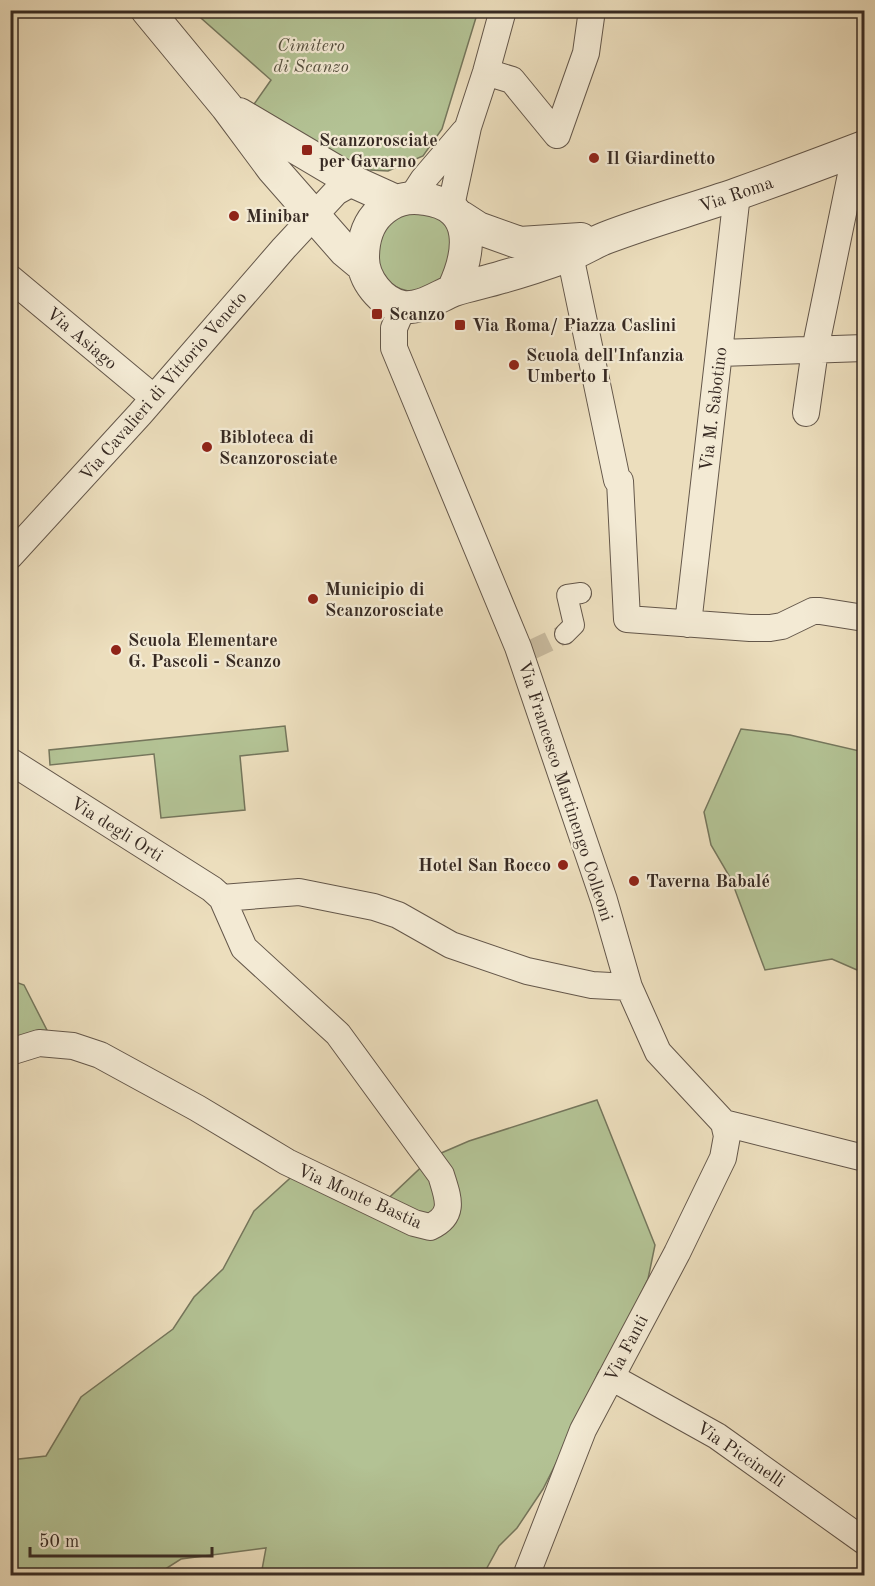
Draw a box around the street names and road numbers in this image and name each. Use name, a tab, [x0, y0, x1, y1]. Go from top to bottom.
street label: Via Roma	[697, 174, 776, 216]
street label: Via Cavalieri di Vittorio Veneto	[77, 289, 251, 485]
street label: Via Asiago	[43, 304, 120, 373]
street label: Via M. Sabotino	[697, 346, 731, 472]
street label: Via Francesco Martinengo Colleoni	[514, 659, 616, 924]
street label: Via degli Orti	[67, 794, 166, 865]
street label: Via Monte Bastia	[295, 1161, 425, 1233]
street label: Via Fanti	[602, 1312, 652, 1385]
street label: Via Piccinelli	[693, 1419, 788, 1491]

